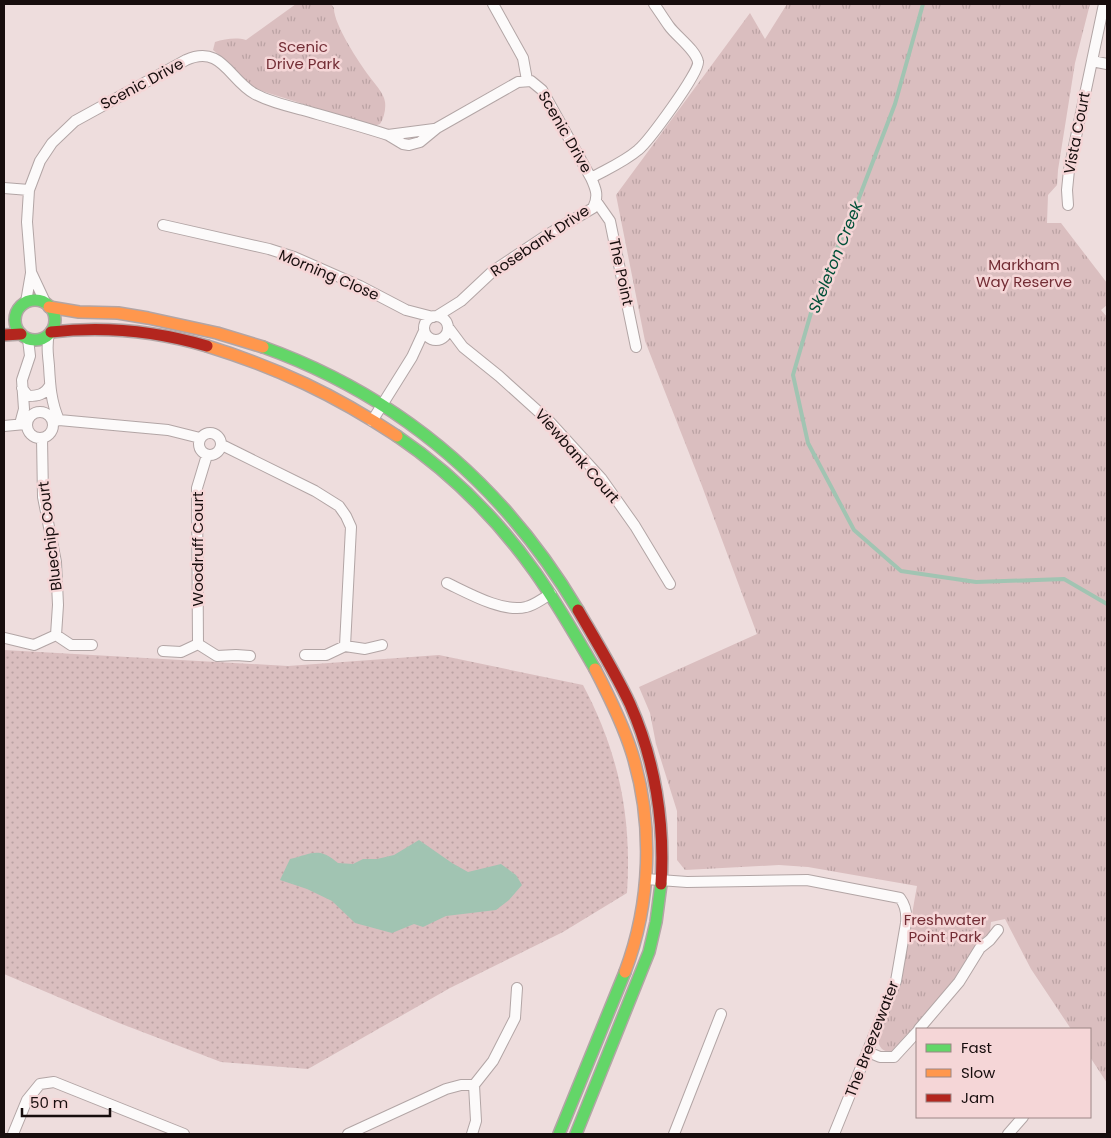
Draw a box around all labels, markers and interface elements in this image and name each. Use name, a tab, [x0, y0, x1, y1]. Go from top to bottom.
park label: Scenic Drive Park	[266, 36, 340, 74]
street label: Scenic Drive	[97, 53, 187, 114]
street label: Scenic Drive	[534, 87, 597, 176]
street label: Vista Court	[1058, 90, 1095, 176]
water label: Skeleton Creek	[803, 197, 869, 317]
street label: Rosebank Drive	[486, 200, 593, 281]
street label: The Point	[604, 236, 639, 307]
street label: Morning Close	[276, 244, 383, 305]
park label: Markham Way Reserve	[976, 254, 1072, 292]
street label: Viewbank Court	[530, 404, 624, 507]
street label: Bluechip Court	[32, 480, 67, 592]
street label: Woodruff Court	[187, 492, 208, 606]
park label: Freshwater Point Park	[904, 909, 987, 947]
street label: The Breezewater	[840, 977, 904, 1100]
legend	[916, 1028, 1091, 1118]
text: Fast	[961, 1037, 992, 1058]
text: Slow	[961, 1062, 996, 1083]
scale bar	[22, 1086, 110, 1118]
text: Jam	[961, 1087, 995, 1108]
text: 50 m	[30, 1092, 68, 1113]

